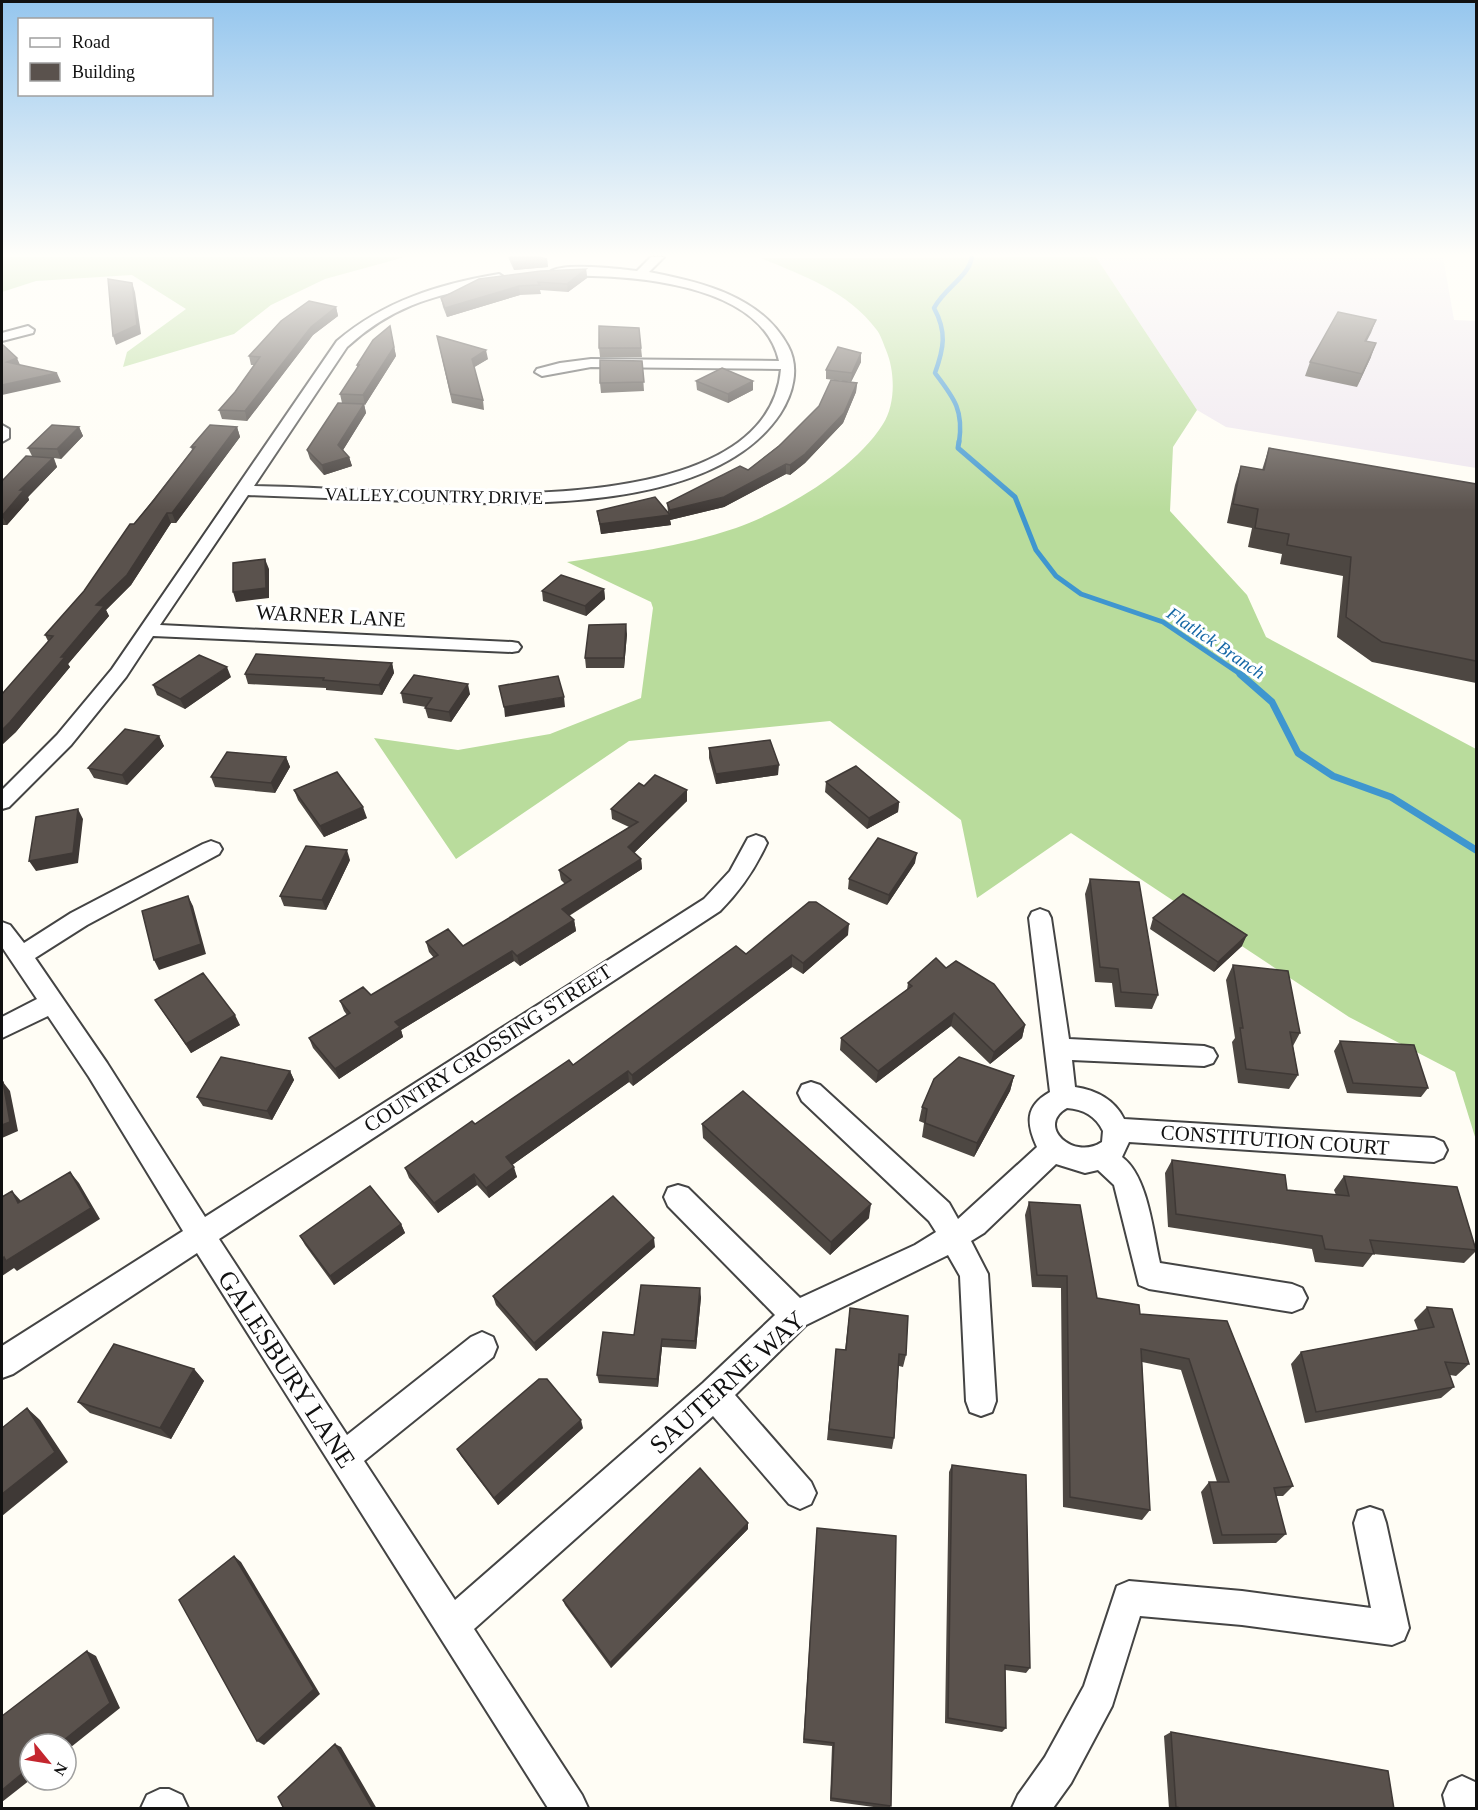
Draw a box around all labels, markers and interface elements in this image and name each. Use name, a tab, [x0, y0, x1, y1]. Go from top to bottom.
legend	[18, 18, 213, 96]
text: Road	[72, 32, 110, 52]
text: Building	[72, 62, 135, 82]
street label: VALLEY COUNTRY DRIVE	[325, 484, 543, 508]
street label: WARNER LANE	[256, 600, 406, 632]
water label: Flatlick Branch	[1163, 602, 1269, 683]
street label: COUNTRY CROSSING STREET	[359, 959, 617, 1137]
street label: CONSTITUTION COURT	[1160, 1120, 1390, 1160]
street label: GALESBURY LANE	[212, 1265, 361, 1473]
street label: SAUTERNE WAY	[644, 1305, 811, 1460]
north arrow	[18, 1732, 78, 1792]
text: N	[50, 1760, 71, 1779]

